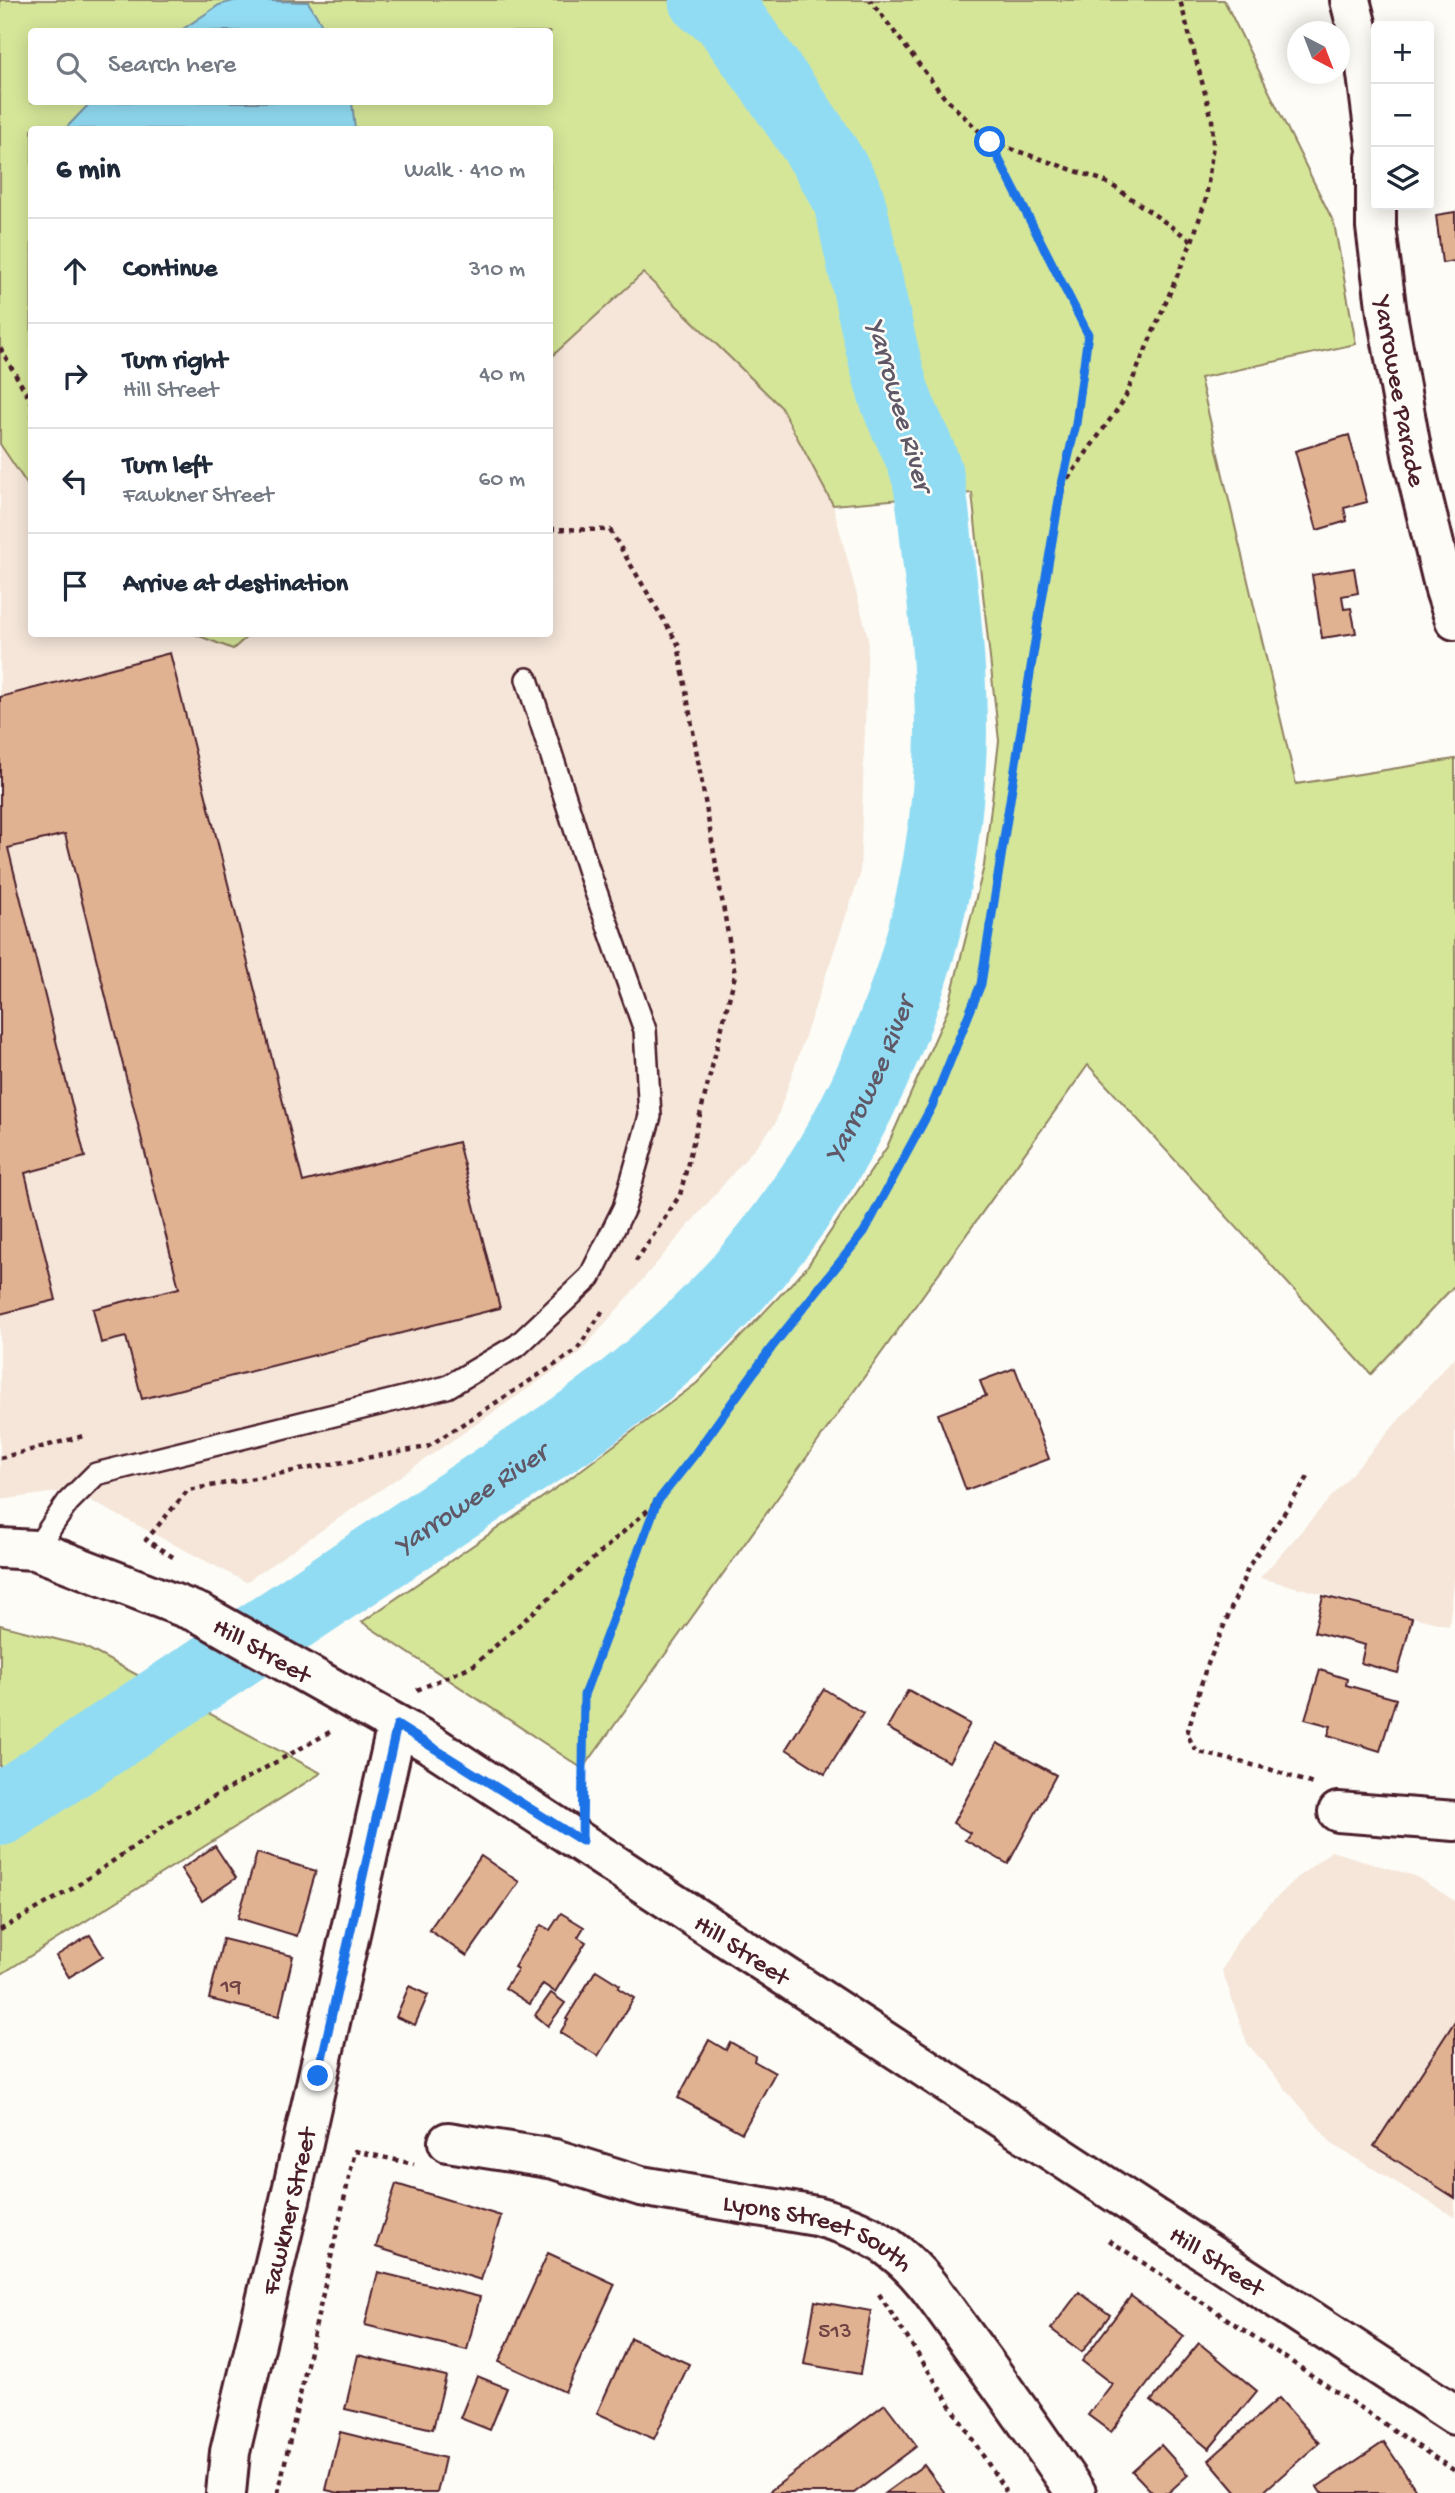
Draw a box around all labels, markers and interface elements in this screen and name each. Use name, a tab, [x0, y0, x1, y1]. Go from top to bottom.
north arrow	[1287, 21, 1350, 84]
map controls	[1371, 21, 1434, 210]
button: +	[1371, 21, 1434, 84]
search box	[28, 28, 553, 105]
icon: search	[52, 48, 90, 86]
text: Search here	[108, 51, 236, 82]
button: −	[1371, 84, 1434, 147]
route start	[974, 126, 1005, 157]
button: layers	[1371, 147, 1434, 210]
text: 6 min	[56, 154, 120, 189]
text: Walk · 410 m	[404, 158, 525, 185]
icon: ahead	[56, 252, 94, 290]
text: Continue	[123, 255, 217, 286]
text: 310 m	[469, 257, 525, 284]
street label: Yarrowee Parade	[1365, 293, 1430, 491]
water label: Yarrowee River	[857, 315, 939, 500]
text: Turn right	[123, 347, 227, 378]
icon: right	[56, 357, 94, 395]
text: 40 m	[479, 362, 525, 389]
text: Hill Street	[123, 378, 218, 405]
text: Turn left	[123, 452, 211, 483]
icon: left	[56, 462, 94, 500]
text: 60 m	[479, 467, 525, 494]
text: Fawkner Street	[123, 483, 273, 510]
icon: arrive	[56, 567, 94, 605]
text: Arrive at destination	[123, 570, 348, 601]
water label: Yarrowee River	[819, 989, 925, 1169]
water label: Yarrowee River	[389, 1435, 559, 1564]
street label: Hill Street	[206, 1613, 317, 1694]
street label: Hill Street	[687, 1910, 796, 1996]
house number: 19	[220, 1974, 242, 2001]
route end	[302, 2060, 333, 2091]
street label: Fawkner Street	[257, 2123, 326, 2299]
street label: Lyons Street South	[720, 2189, 918, 2280]
street label: Hill Street	[1162, 2221, 1271, 2307]
house number: 513	[818, 2319, 852, 2346]

